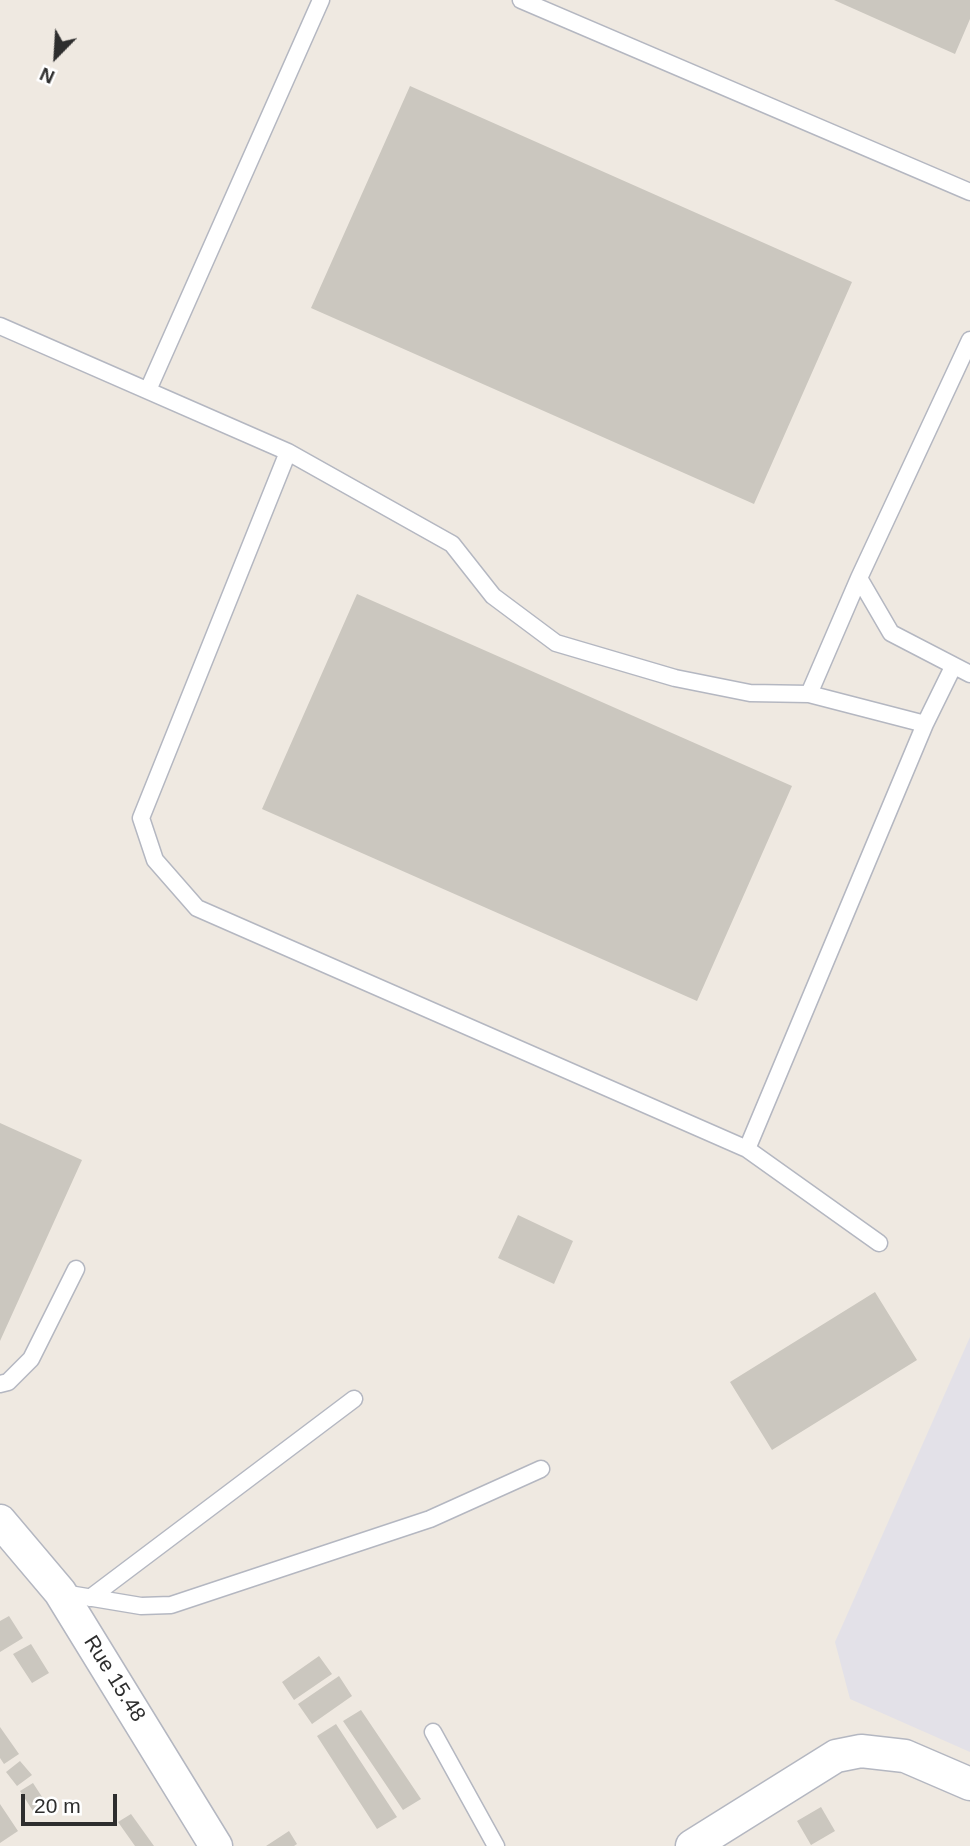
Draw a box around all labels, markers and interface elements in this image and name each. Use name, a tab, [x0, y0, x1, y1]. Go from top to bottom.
north arrow	[21, 21, 91, 91]
text: N	[37, 63, 58, 88]
street label: Rue 15.48	[78, 1631, 150, 1727]
scale bar	[24, 1780, 121, 1824]
text: 20 m	[34, 1794, 81, 1817]

